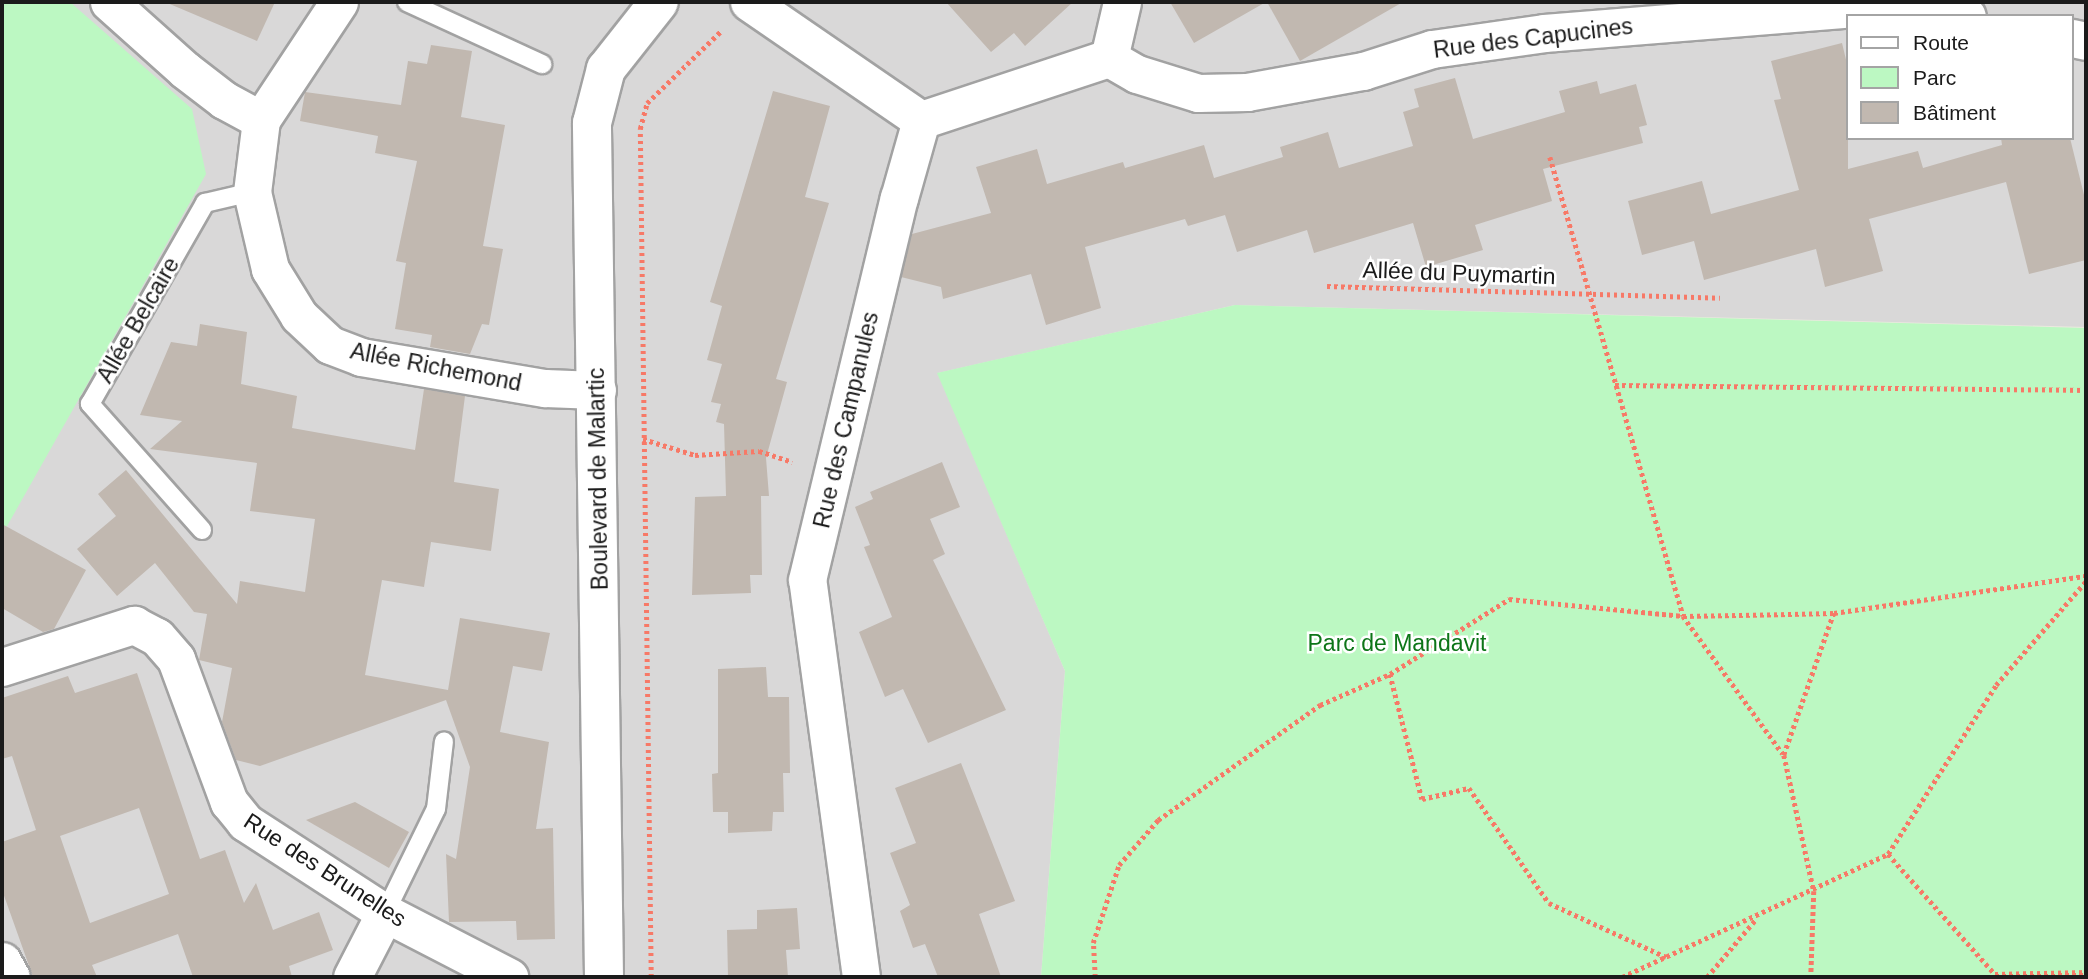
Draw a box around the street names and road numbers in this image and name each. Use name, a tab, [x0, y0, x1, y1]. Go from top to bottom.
street label: Rue des Capucines	[1432, 12, 1634, 64]
street label: Allée Belcaire	[91, 252, 185, 388]
street label: Allée du Puymartin	[1362, 256, 1556, 290]
street label: Rue des Campanules	[808, 309, 884, 531]
street label: Allée Richemond	[348, 337, 524, 397]
street label: Boulevard de Malartic	[582, 368, 614, 590]
street label: Rue des Brunelles	[239, 807, 411, 933]

